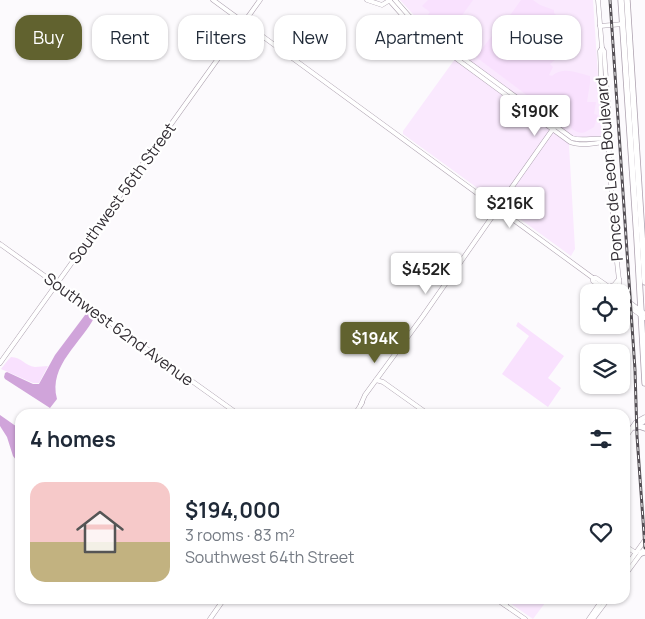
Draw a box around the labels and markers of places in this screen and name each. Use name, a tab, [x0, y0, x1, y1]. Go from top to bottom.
pin: $190K	[500, 94, 570, 137]
pin: $216K	[475, 186, 545, 229]
pin: $452K	[391, 252, 461, 295]
pin: $194K	[340, 322, 410, 364]

